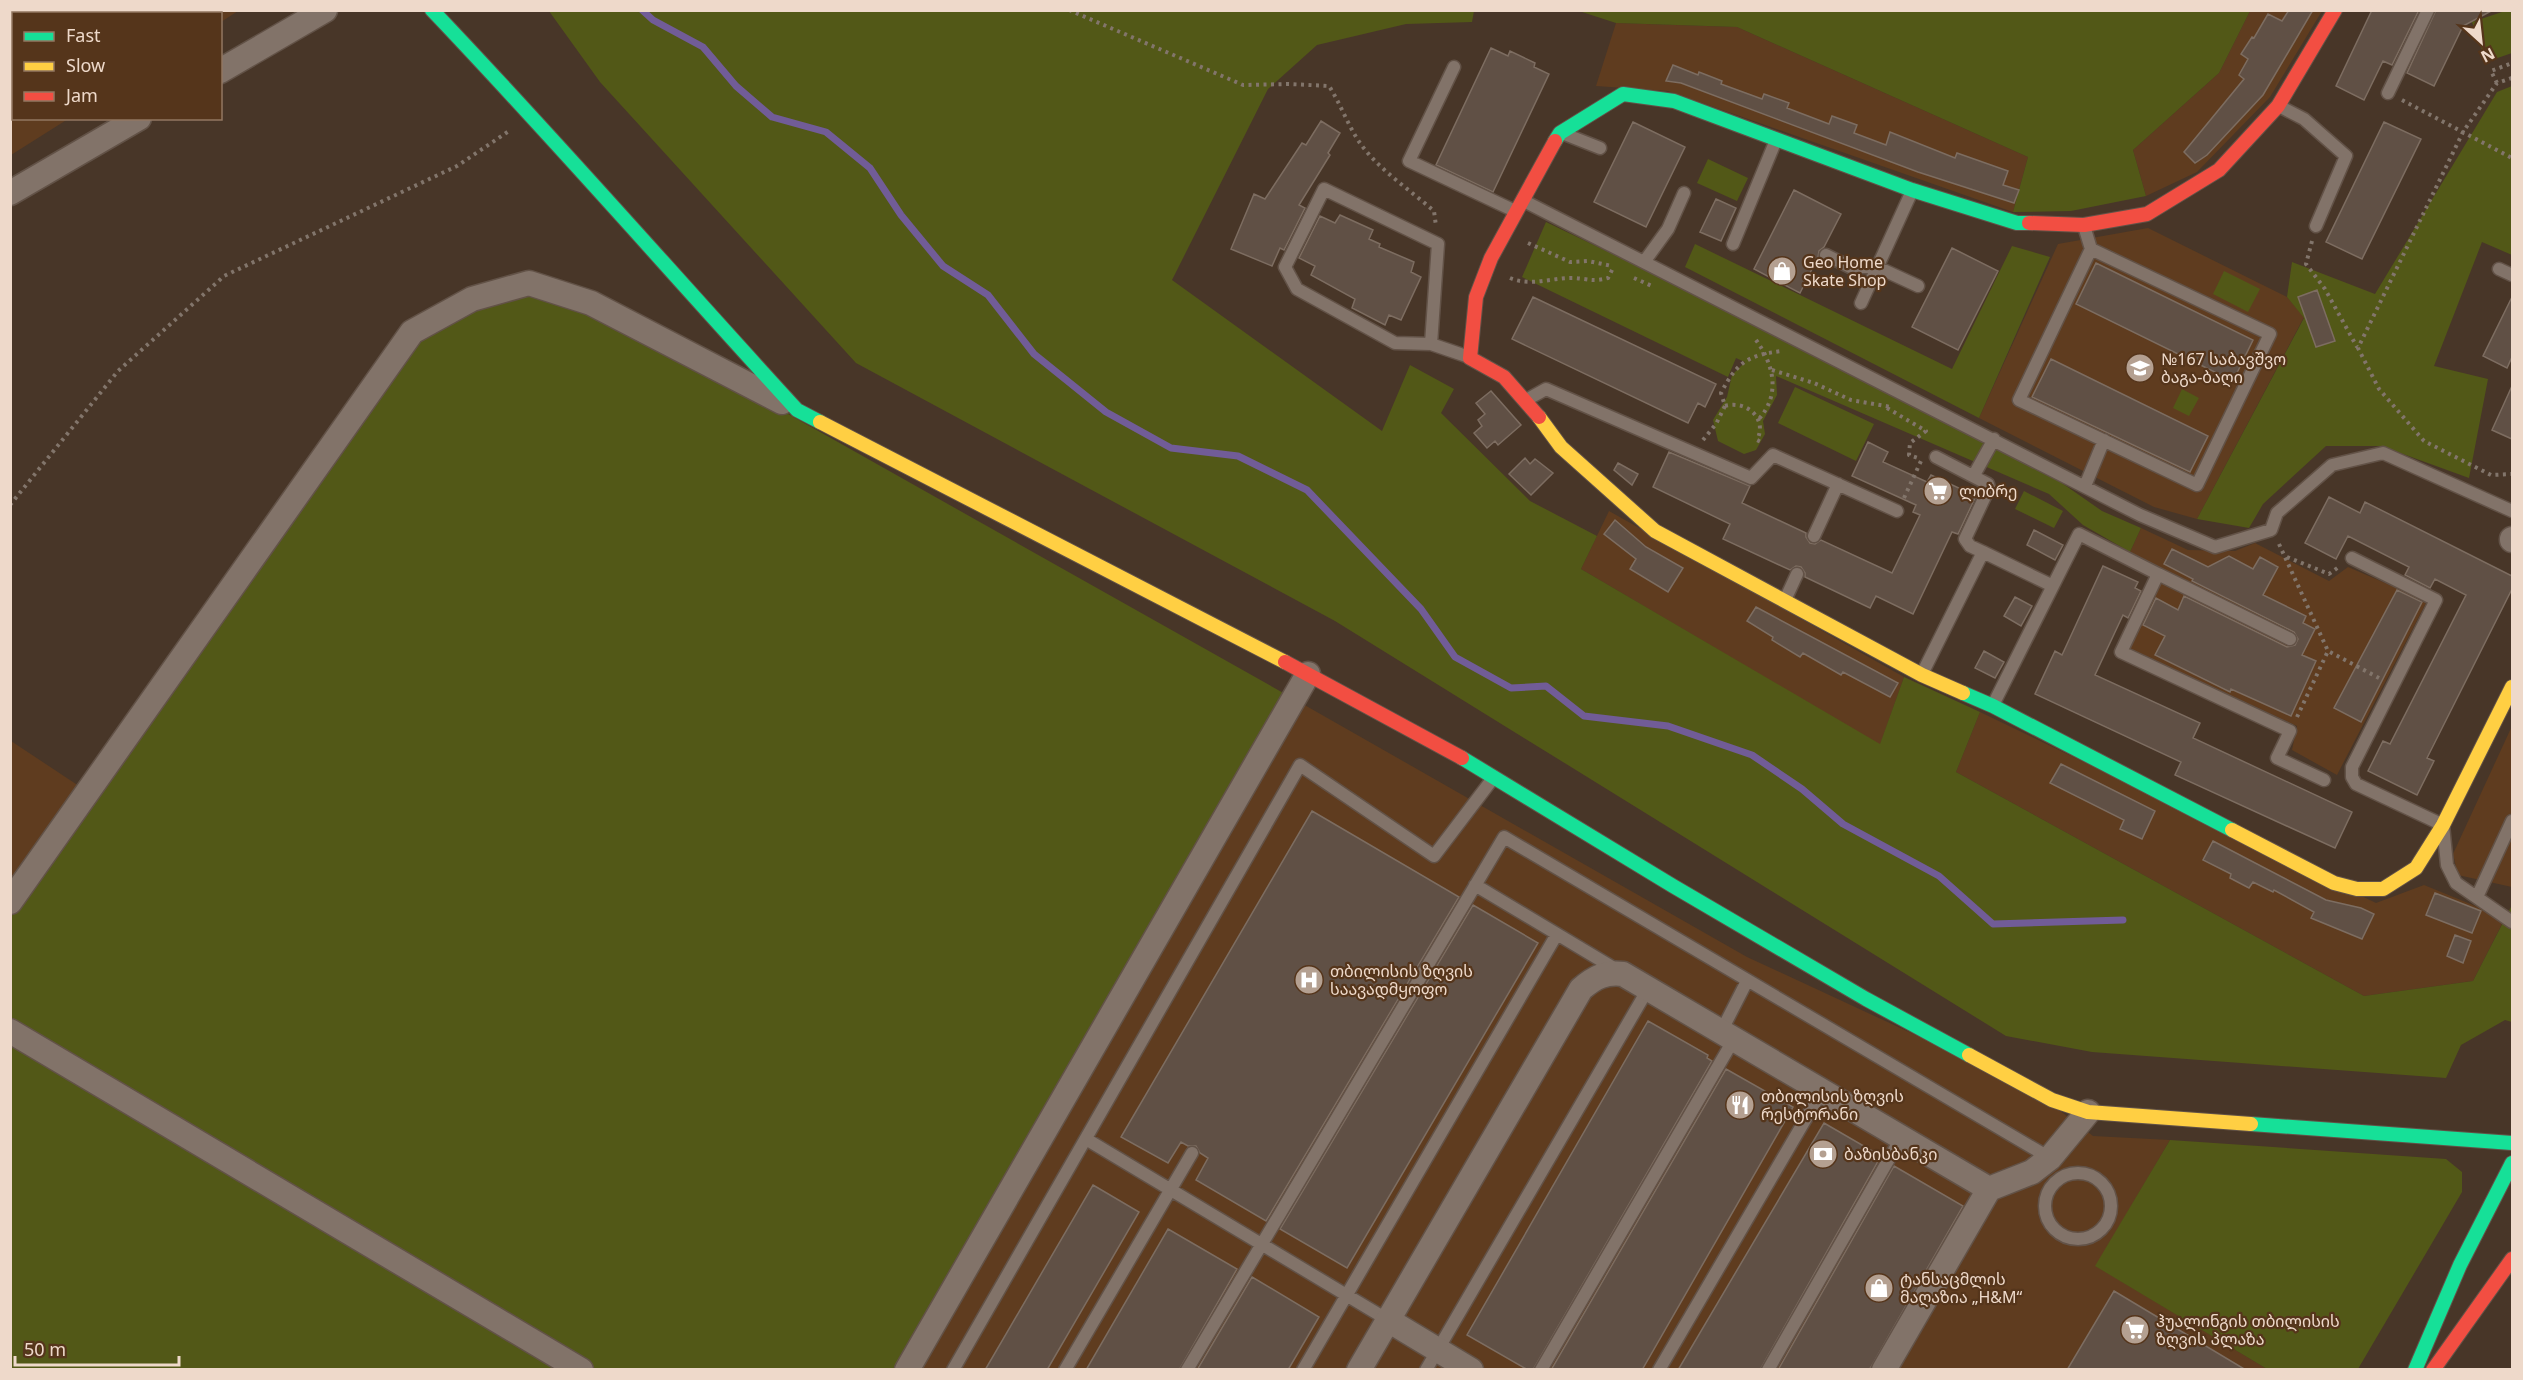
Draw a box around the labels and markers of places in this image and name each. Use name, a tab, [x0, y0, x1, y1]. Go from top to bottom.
place label: Geo Home Skate Shop	[1803, 251, 1886, 291]
shop icon: Geo Home Skate Shop	[1766, 255, 1798, 287]
place label: №167 საბავშვო ბაგა-ბაღი	[2161, 348, 2286, 388]
school or university icon: №167 საბავშვო ბაგა-ბაღი	[2124, 352, 2156, 384]
supermarket icon: ლიბრე	[1922, 475, 1954, 507]
place label: ლიბრე	[1959, 480, 2017, 502]
place label: თბილისის ზღვის საავადმყოფო	[1330, 960, 1473, 1000]
hospital icon: თბილისის ზღვის საავადმყოფო	[1293, 964, 1325, 996]
place label: თბილისის ზღვის რესტორანი	[1761, 1085, 1904, 1125]
restaurant icon: თბილისის ზღვის რესტორანი	[1724, 1089, 1756, 1121]
bank icon: ბაზისბანკი	[1807, 1138, 1839, 1170]
place label: ბაზისბანკი	[1844, 1143, 1937, 1165]
place label: ტანსაცმლის მაღაზია „H&M“	[1900, 1268, 2023, 1308]
shop icon: ტანსაცმლის მაღაზია „H&M“	[1863, 1272, 1895, 1304]
place label: ჰუალინგის თბილისის ზღვის პლაზა	[2156, 1310, 2340, 1350]
supermarket icon: ჰუალინგის თბილისის ზღვის პლაზა	[2119, 1314, 2151, 1346]

